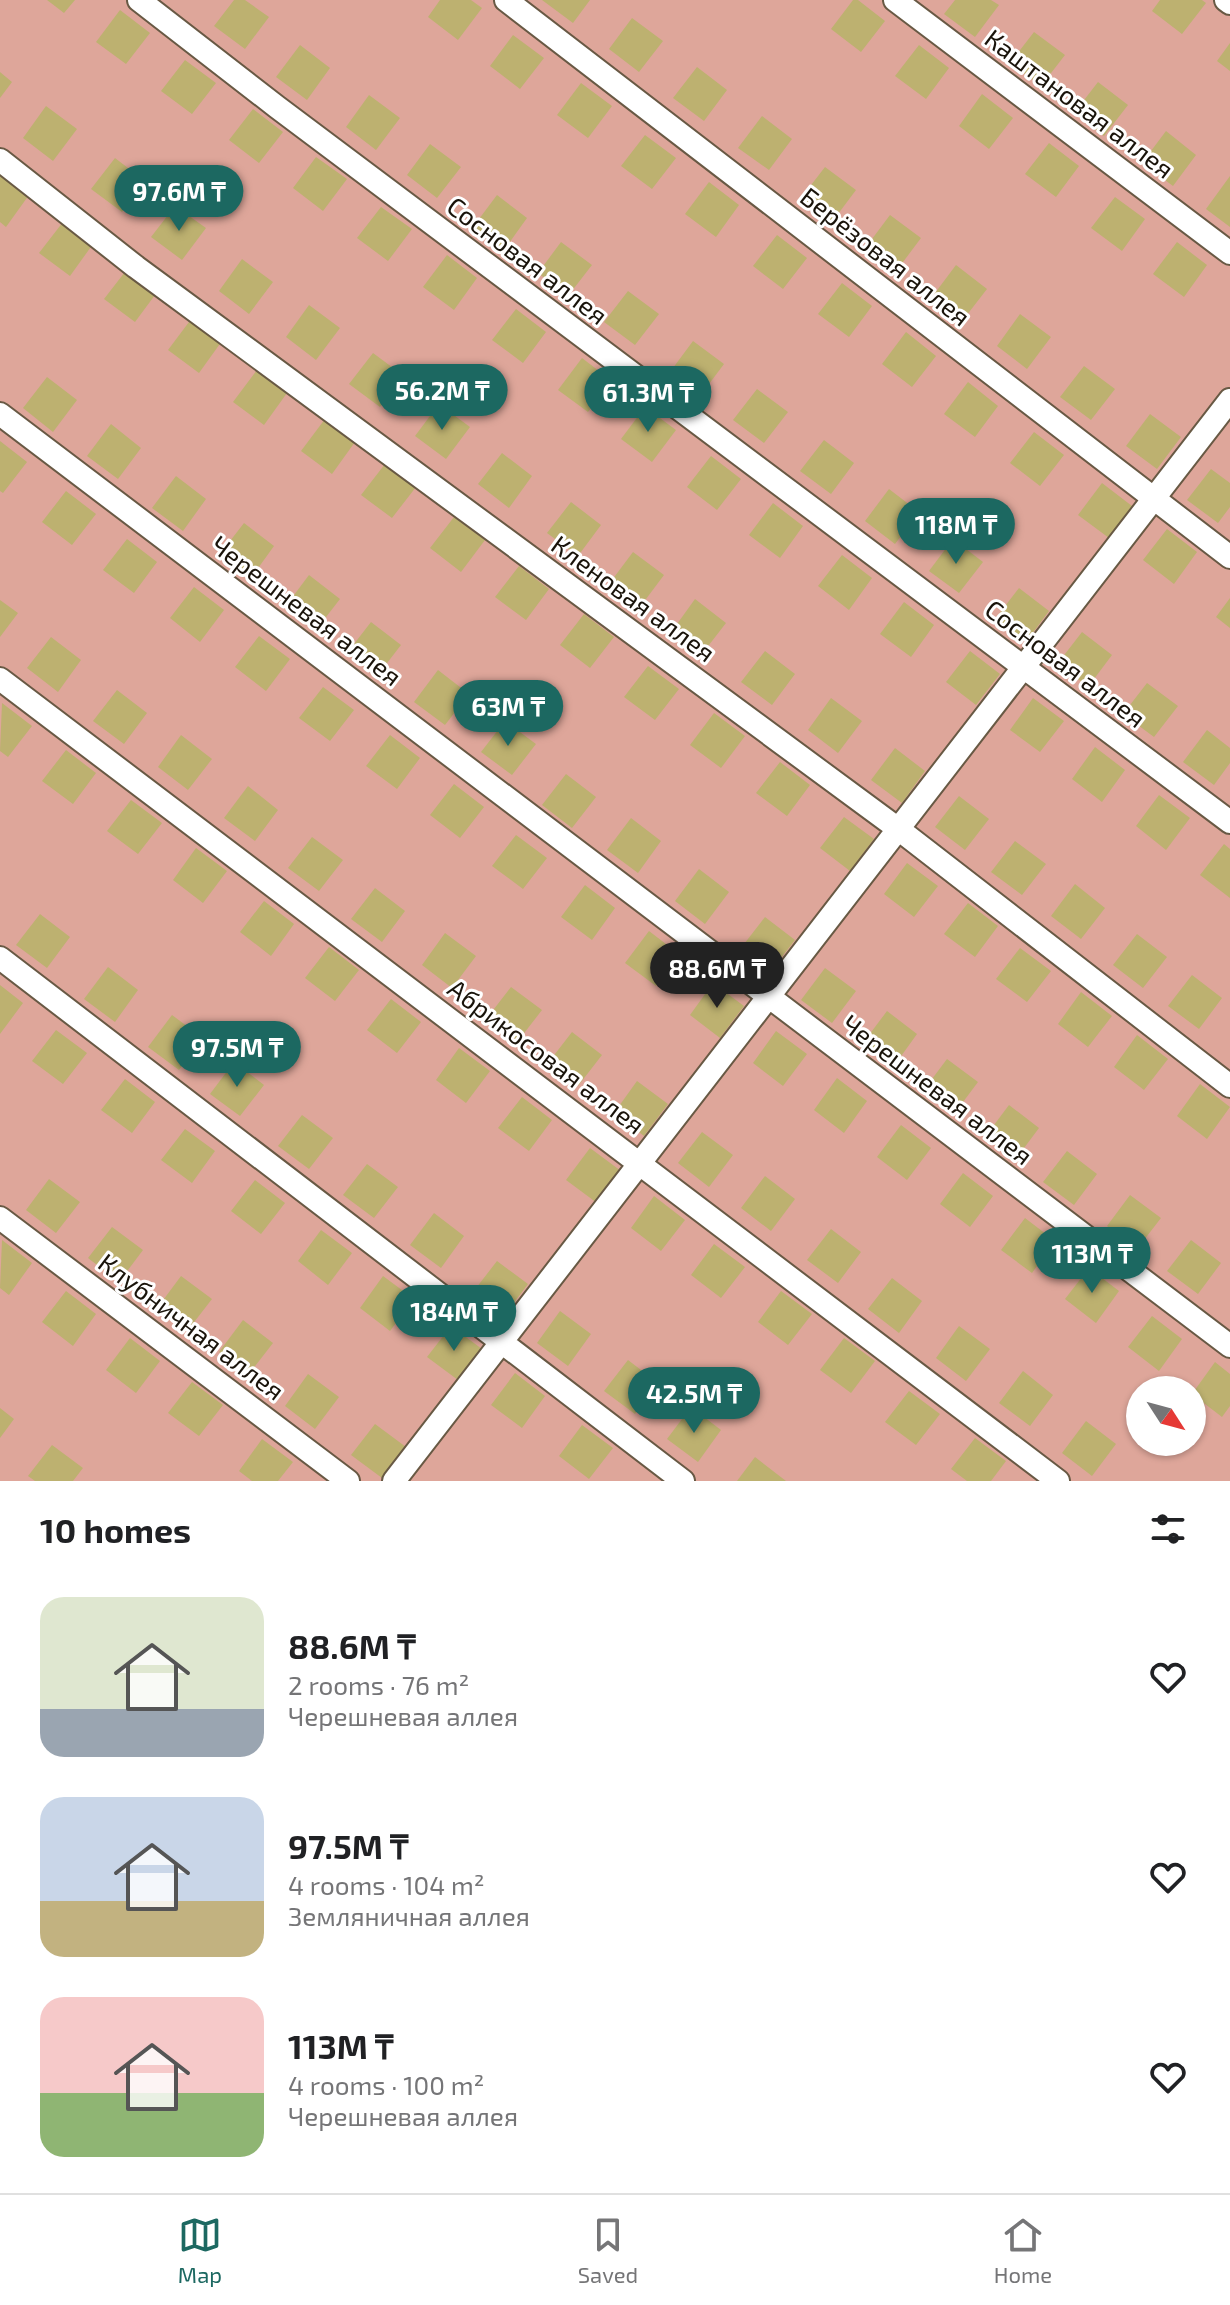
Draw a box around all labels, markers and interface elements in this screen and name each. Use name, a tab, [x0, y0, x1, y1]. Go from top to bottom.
street label: Каштановая аллея	[979, 22, 1180, 184]
pin: 97.6M ₸	[105, 165, 253, 233]
text: 97.6M ₸	[132, 175, 226, 206]
street label: Берёзовая аллея	[795, 180, 977, 332]
street label: Сосновая аллея	[442, 189, 614, 330]
pin: 56.2M ₸	[368, 364, 516, 432]
pin: 61.3M ₸	[574, 366, 722, 434]
text: 56.2M ₸	[395, 374, 489, 405]
text: 61.3M ₸	[602, 376, 694, 407]
pin: 118M ₸	[891, 498, 1021, 566]
text: 118M ₸	[915, 508, 997, 539]
street label: Черешневая аллея	[206, 528, 408, 691]
street label: Кленовая аллея	[546, 528, 722, 668]
street label: Сосновая аллея	[980, 592, 1152, 733]
pin: 63M ₸	[452, 680, 564, 748]
text: 63M ₸	[471, 690, 545, 721]
pin: 88.6M ₸	[643, 942, 791, 1010]
text: 88.6M ₸	[668, 952, 766, 983]
street label: Абрикосовая аллея	[443, 972, 651, 1140]
street label: Черешневая аллея	[837, 1007, 1039, 1170]
pin: 97.5M ₸	[163, 1021, 311, 1089]
text: 97.5M ₸	[191, 1031, 283, 1062]
pin: 113M ₸	[1027, 1227, 1157, 1295]
text: 113M ₸	[1052, 1237, 1132, 1268]
street label: Клубничная аллея	[92, 1246, 291, 1406]
pin: 184M ₸	[389, 1285, 519, 1353]
text: 184M ₸	[410, 1295, 498, 1326]
pin: 42.5M ₸	[620, 1367, 768, 1435]
north arrow	[1126, 1376, 1206, 1456]
map controls	[1126, 1376, 1206, 1456]
text: 42.5M ₸	[646, 1377, 742, 1408]
icon: filters	[1146, 1507, 1190, 1551]
text: 10 homes	[40, 1509, 191, 1550]
text: 88.6M ₸	[288, 1625, 416, 1666]
icon: home	[104, 1629, 200, 1725]
icon: heart	[1146, 1655, 1190, 1699]
text: 2 rooms · 76 m²	[288, 1669, 469, 1700]
text: Черешневая аллея	[288, 1700, 518, 1731]
text: 97.5M ₸	[288, 1825, 409, 1866]
icon: home	[104, 1829, 200, 1925]
icon: heart	[1146, 1855, 1190, 1899]
text: 4 rooms · 104 m²	[288, 1869, 484, 1900]
text: Земляничная аллея	[288, 1900, 530, 1931]
text: 113M ₸	[288, 2025, 394, 2066]
icon: home	[104, 2029, 200, 2125]
icon: heart	[1146, 2055, 1190, 2099]
text: 4 rooms · 100 m²	[288, 2069, 484, 2100]
text: Черешневая аллея	[288, 2100, 518, 2131]
tab: Map	[178, 2213, 222, 2287]
tab: Saved	[578, 2213, 638, 2287]
tab: Home	[994, 2213, 1052, 2287]

